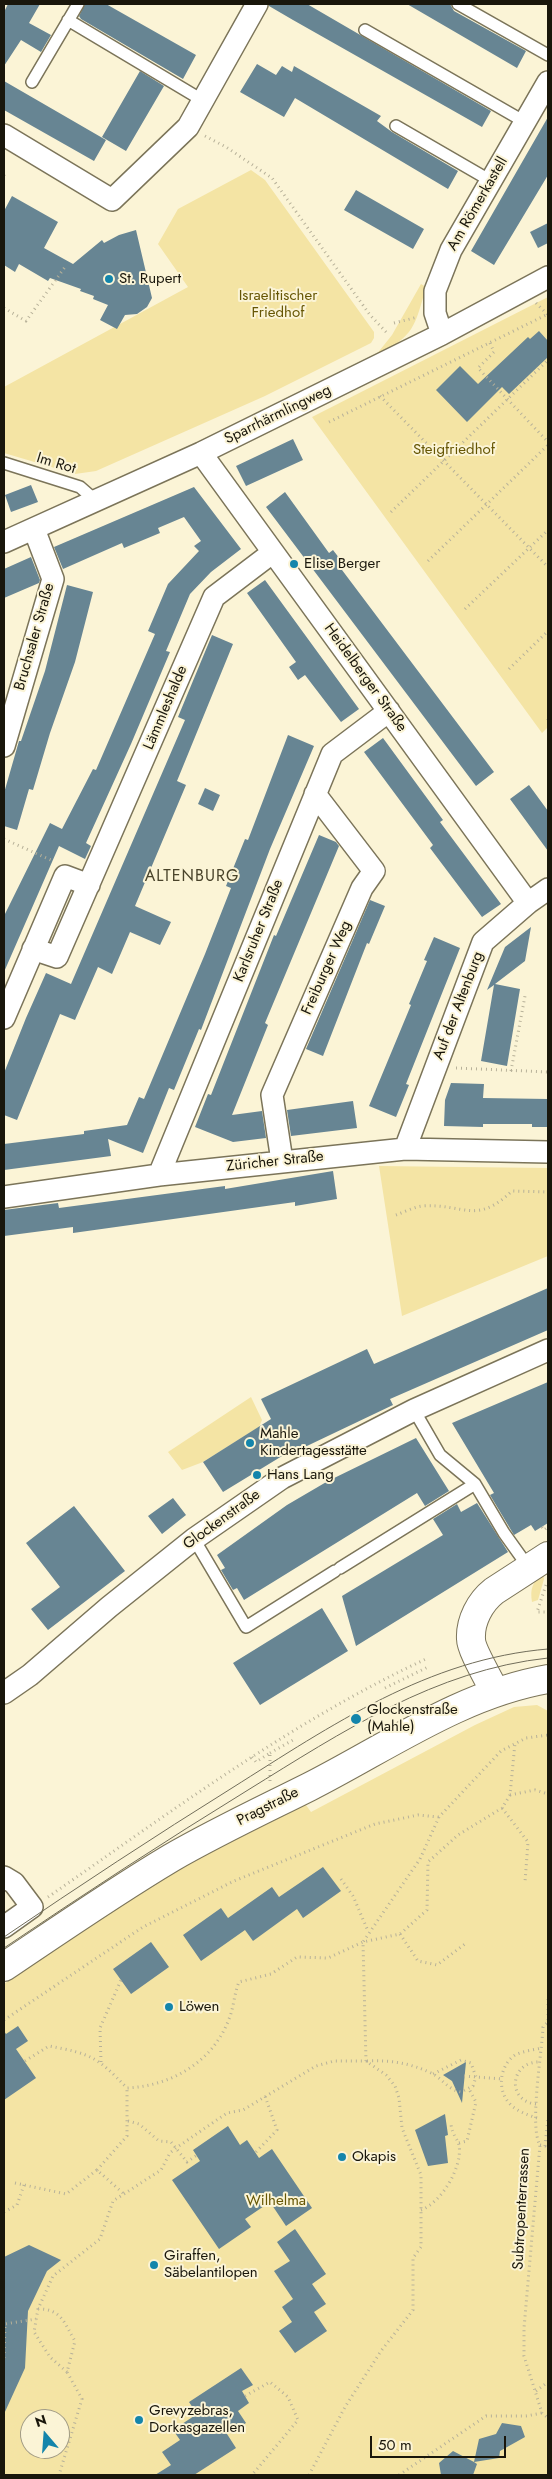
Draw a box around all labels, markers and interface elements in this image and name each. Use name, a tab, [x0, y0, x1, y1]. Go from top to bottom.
street label: Am Römerkastell	[444, 154, 512, 254]
place label: St. Rupert	[119, 270, 181, 288]
marker: St. Rupert	[103, 273, 115, 285]
park label: Israelitischer Friedhof	[239, 287, 317, 322]
street label: Sparrhärmlingweg	[222, 381, 334, 449]
park label: Steigfriedhof	[413, 441, 495, 459]
street label: Im Rot	[34, 450, 78, 478]
place label: Elise Berger	[304, 555, 380, 573]
marker: Elise Berger	[288, 558, 300, 570]
street label: Bruchsaler Straße	[11, 581, 59, 693]
street label: Heidelberger Straße	[320, 620, 410, 736]
street label: Lämmleshalde	[140, 663, 192, 753]
district label: ALTENBURG	[144, 867, 240, 887]
street label: Karlsruher Straße	[230, 877, 288, 985]
street label: Freiburger Weg	[298, 918, 356, 1018]
street label: Auf der Altenburg	[430, 949, 488, 1063]
street label: Züricher Straße	[225, 1148, 325, 1176]
place label: Mahle Kindertagesstätte	[260, 1425, 367, 1460]
marker: Mahle Kindertagesstätte	[244, 1437, 256, 1449]
place label: Hans Lang	[267, 1466, 334, 1484]
marker: Hans Lang	[251, 1469, 263, 1481]
street label: Glockenstraße	[180, 1486, 264, 1554]
place label: Glockenstraße (Mahle)	[367, 1701, 458, 1736]
marker: Glockenstraße (Mahle)	[349, 1712, 363, 1726]
street label: Pragstraße	[234, 1784, 302, 1830]
place label: Löwen	[179, 1998, 219, 2016]
marker: Löwen	[163, 2001, 175, 2013]
place label: Okapis	[352, 2148, 396, 2166]
street label: Subtropenterrassen	[510, 2148, 534, 2270]
marker: Okapis	[336, 2151, 348, 2163]
park label: Wilhelma	[246, 2192, 306, 2210]
place label: Giraffen, Säbelantilopen	[164, 2247, 258, 2282]
marker: Giraffen, Säbelantilopen	[148, 2259, 160, 2271]
place label: Grevyzebras, Dorkasgazellen	[149, 2402, 245, 2437]
north arrow	[20, 2409, 70, 2459]
text: N	[32, 2409, 49, 2432]
marker: Grevyzebras, Dorkasgazellen	[133, 2414, 145, 2426]
scale bar	[372, 2426, 508, 2458]
text: 50 m	[378, 2434, 412, 2456]

